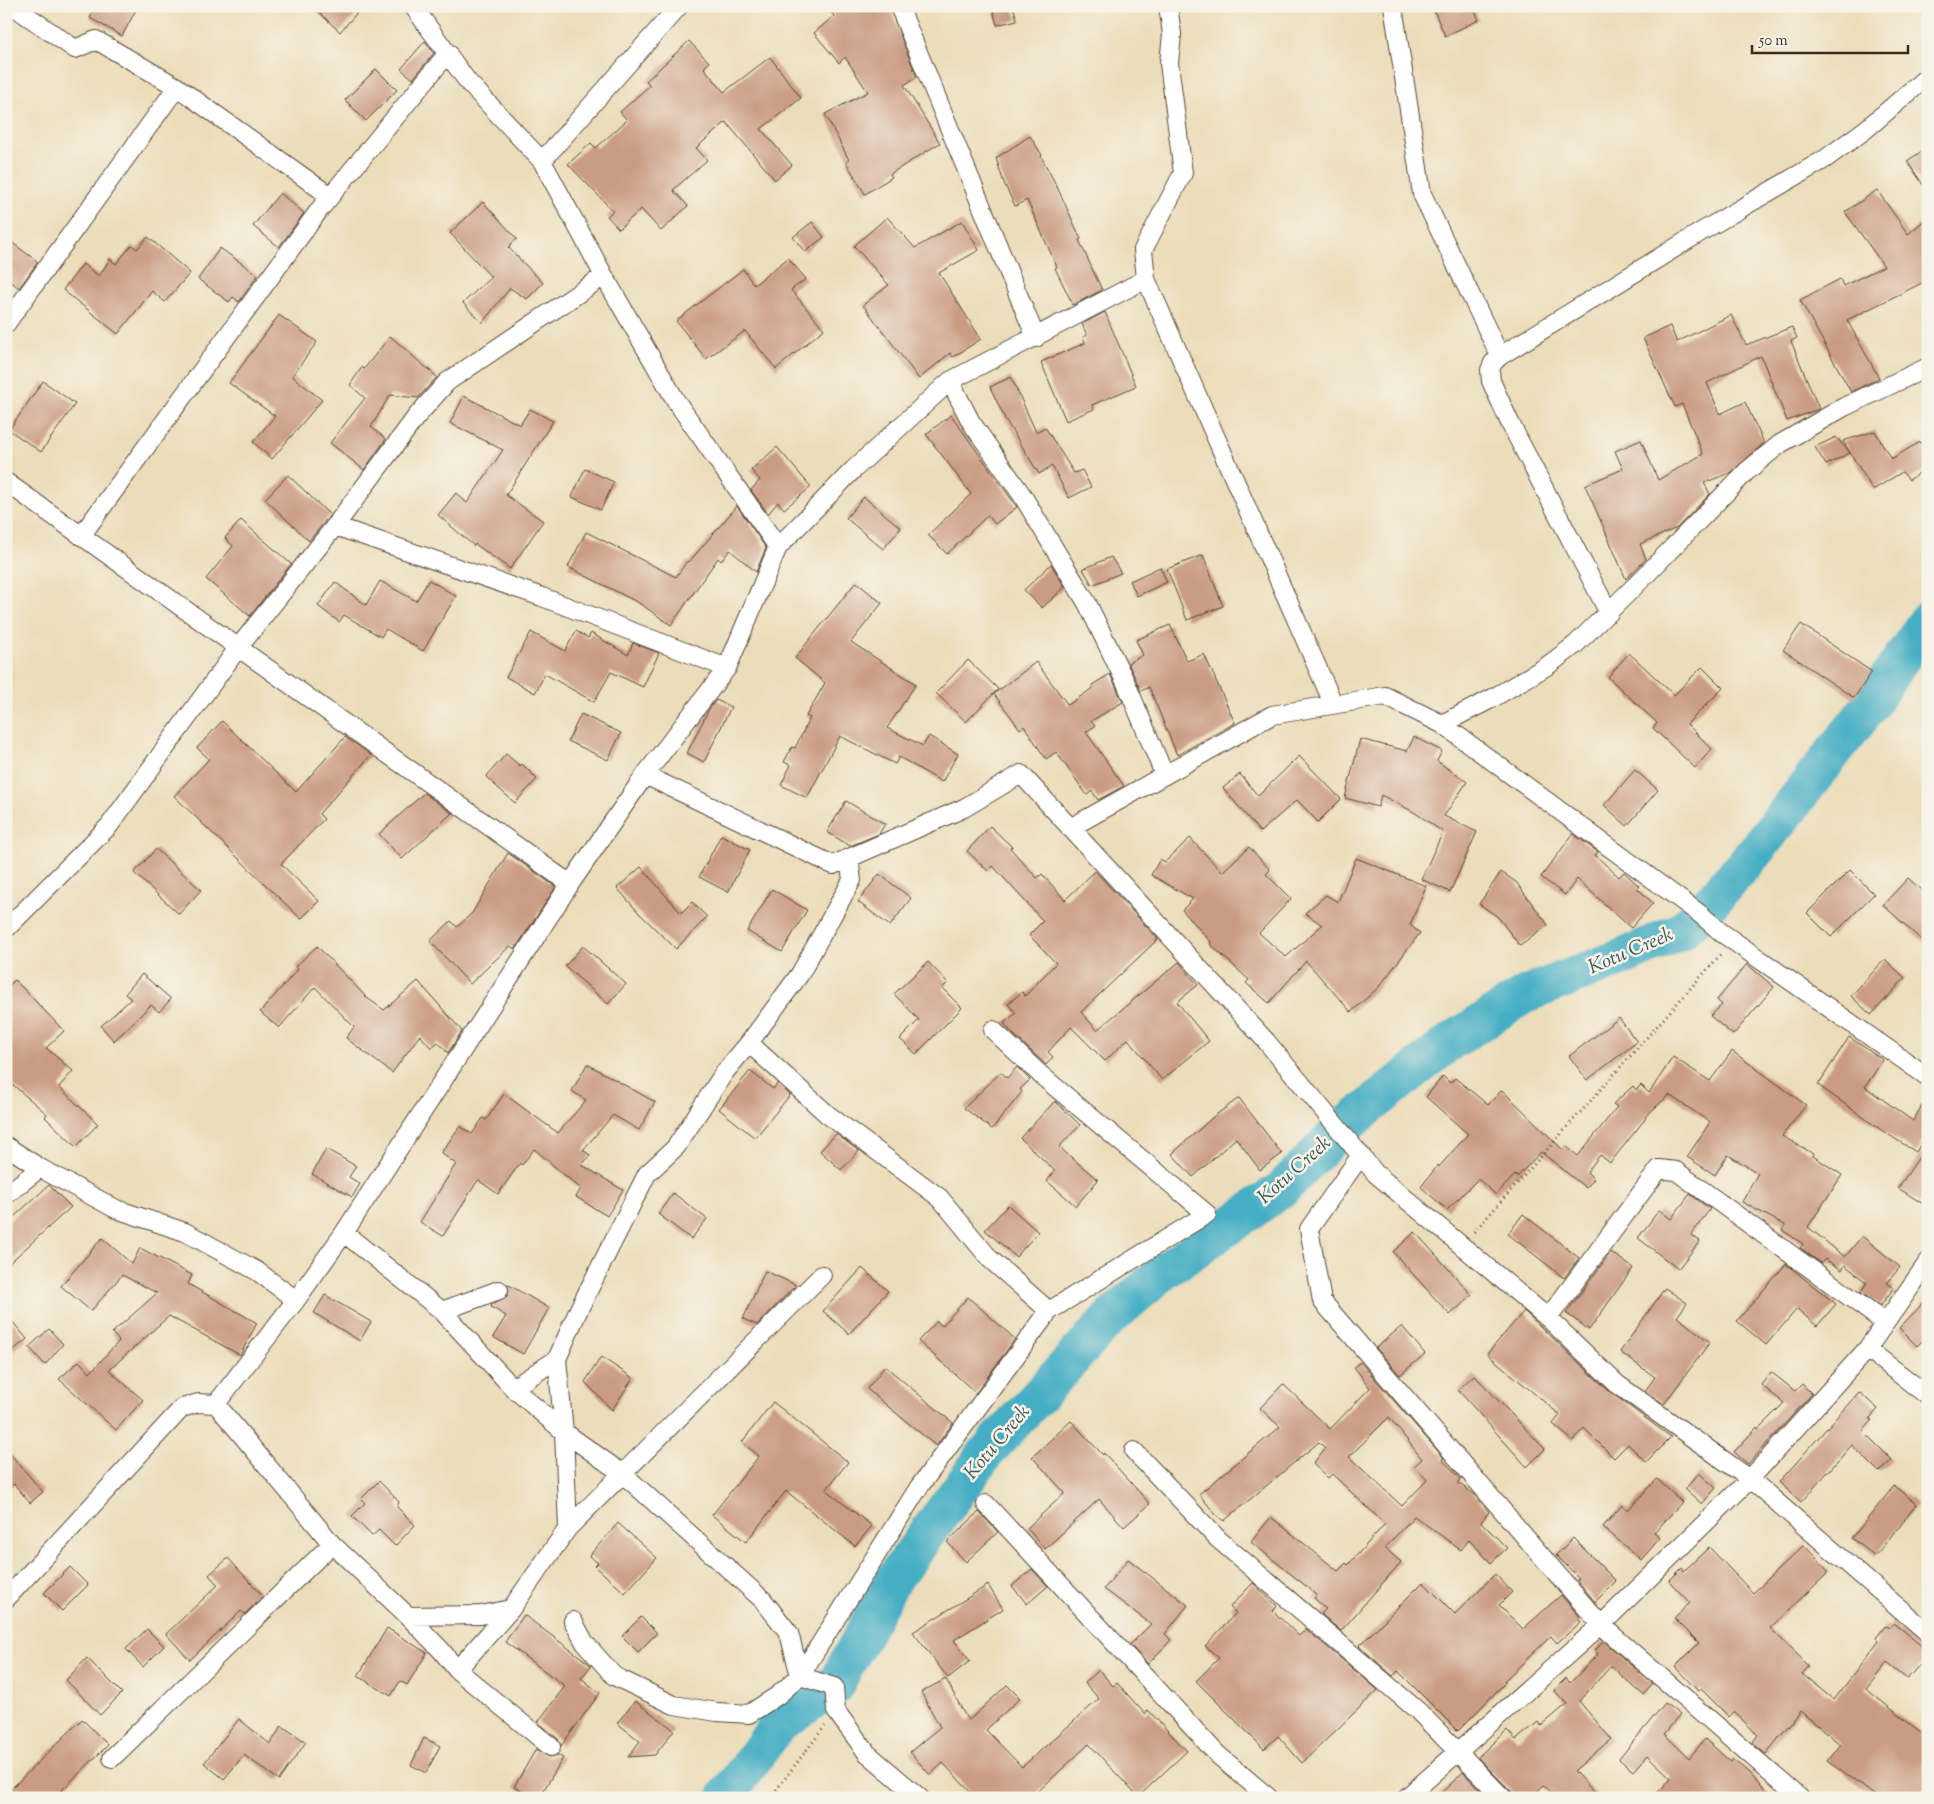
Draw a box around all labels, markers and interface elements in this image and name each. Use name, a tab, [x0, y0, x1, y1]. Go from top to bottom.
scale bar	[1752, 22, 1908, 54]
text: 50 m	[1758, 31, 1788, 52]
water label: Kotu Creek	[1584, 921, 1678, 983]
water label: Kotu Creek	[1252, 1130, 1338, 1212]
water label: Kotu Creek	[958, 1399, 1038, 1487]

